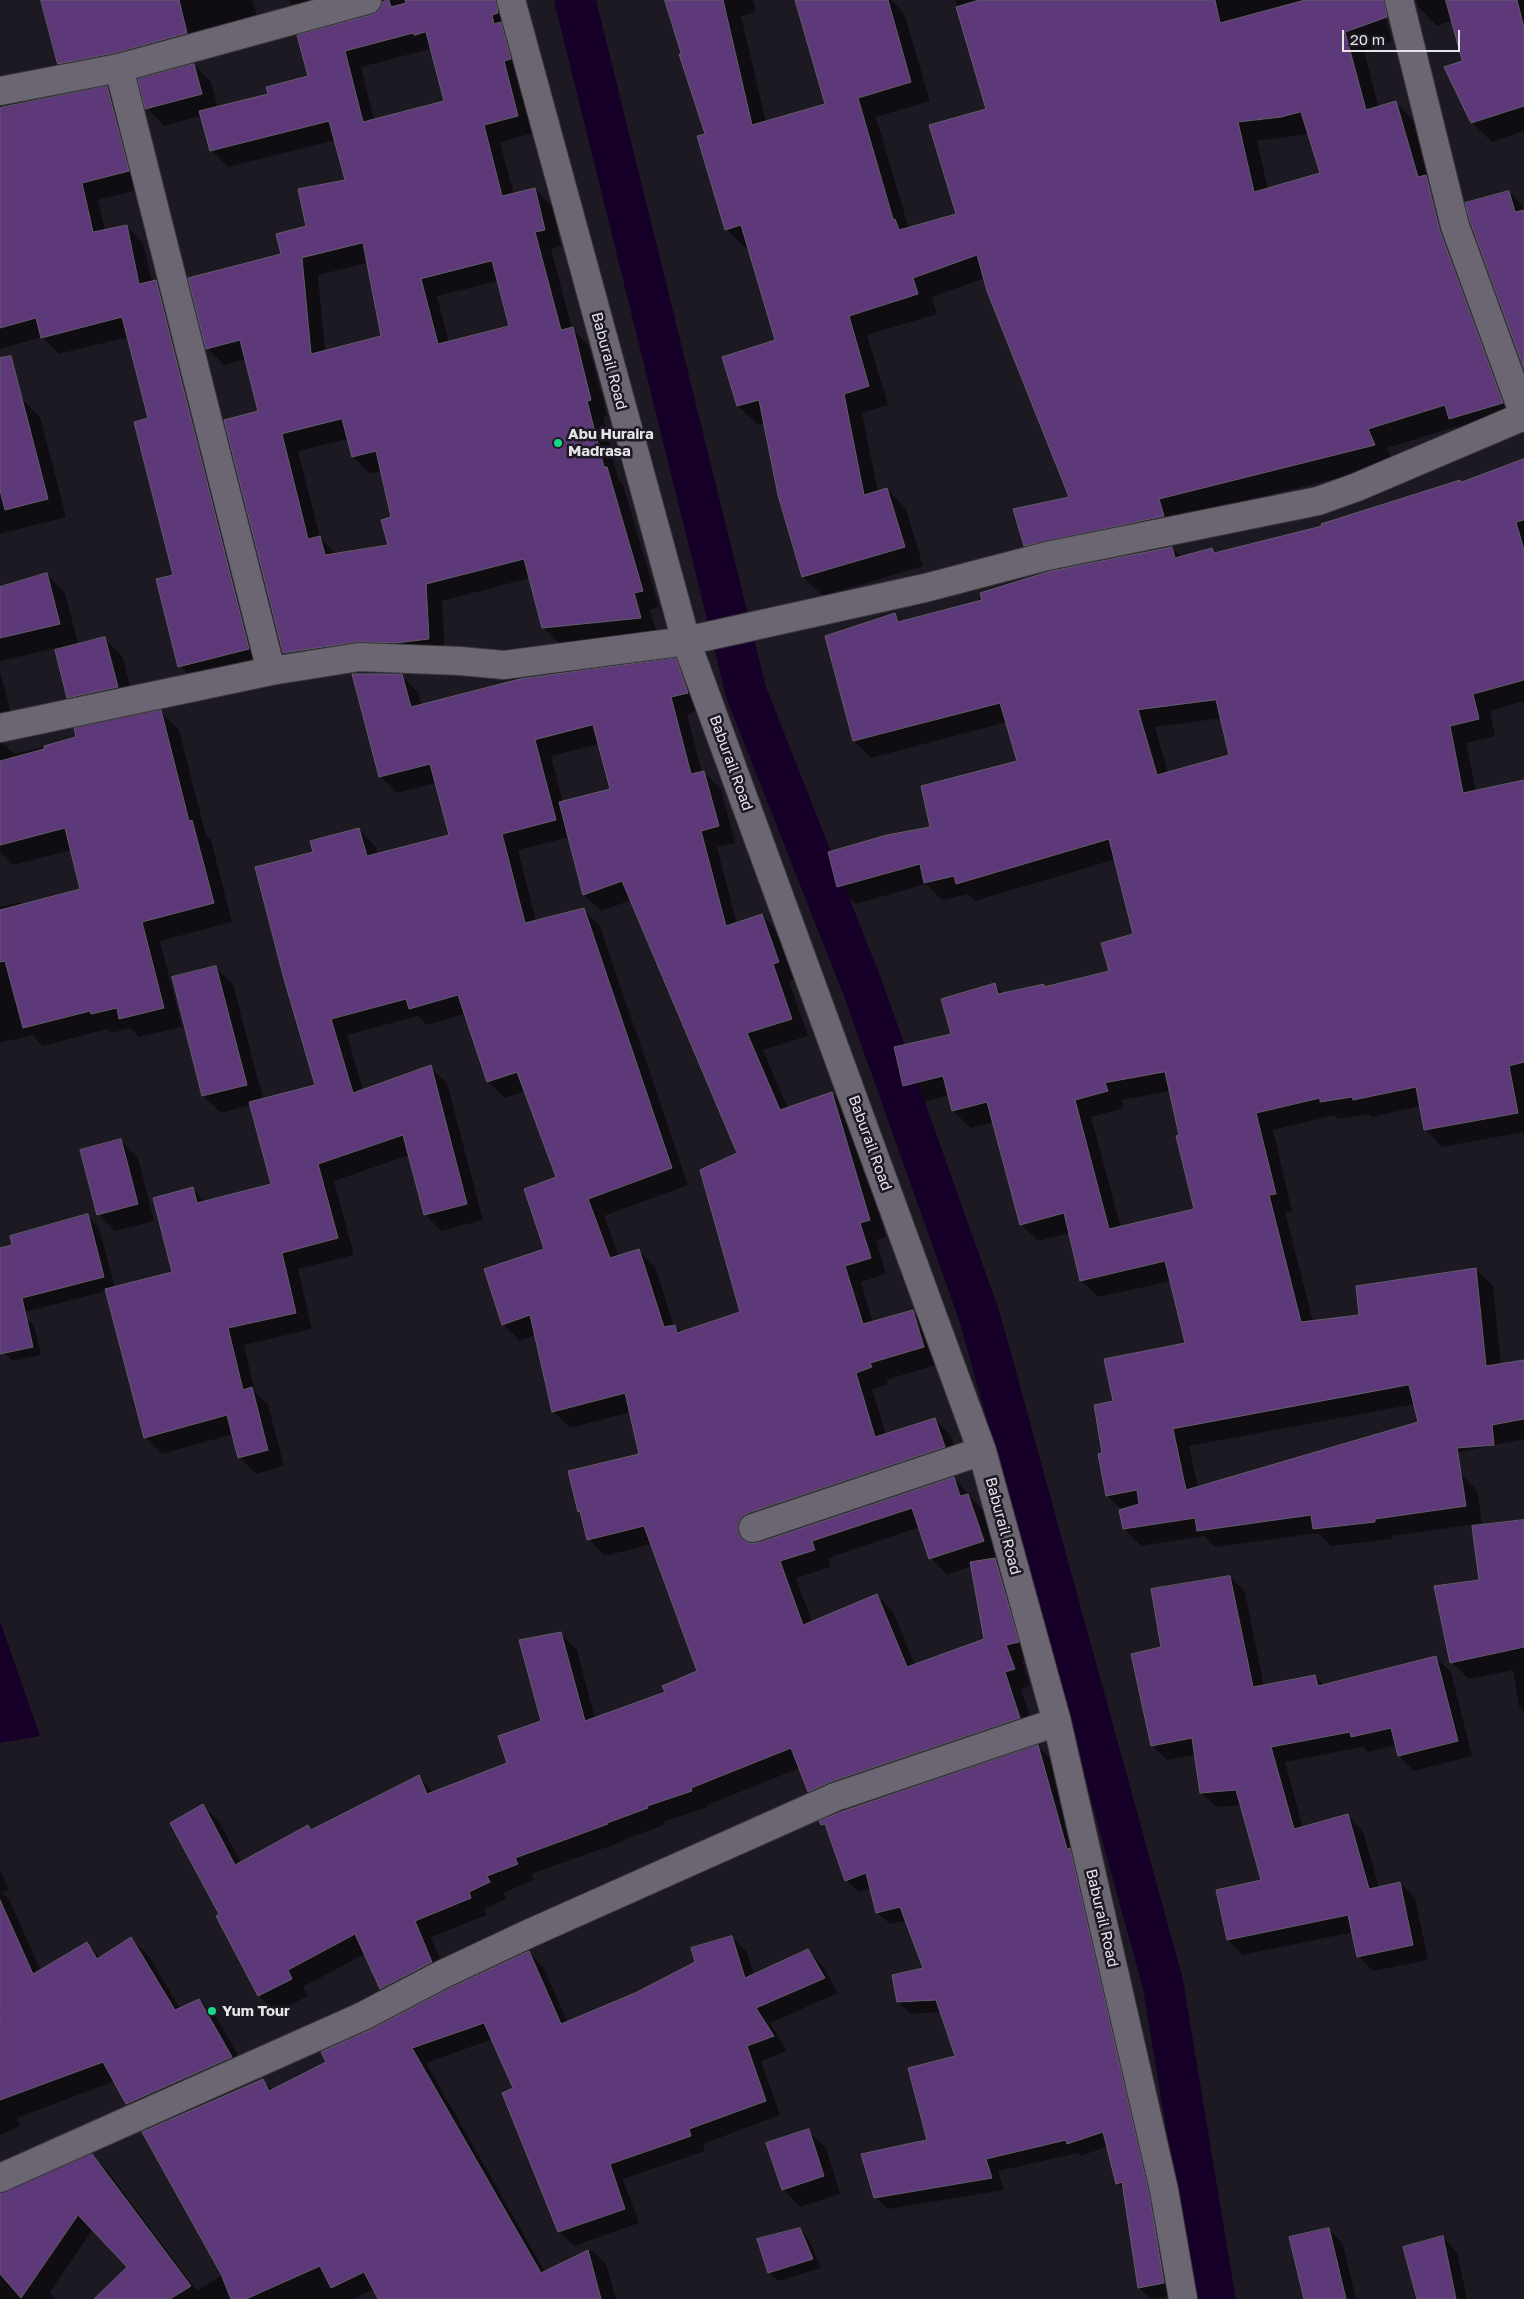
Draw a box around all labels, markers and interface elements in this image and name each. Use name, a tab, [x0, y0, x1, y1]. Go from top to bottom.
scale bar	[1344, 20, 1462, 52]
text: 20 m	[1350, 30, 1385, 48]
street label: Baburail Road	[587, 310, 631, 412]
place label: Abu Huraira Madrasa	[568, 425, 654, 460]
marker: Abu Huraira Madrasa	[552, 437, 564, 449]
street label: Baburail Road	[705, 713, 757, 813]
street label: Baburail Road	[844, 1093, 896, 1193]
street label: Baburail Road	[981, 1475, 1025, 1577]
street label: Baburail Road	[1082, 1867, 1122, 1969]
place label: Yum Tour	[222, 2002, 290, 2020]
marker: Yum Tour	[206, 2005, 218, 2017]

